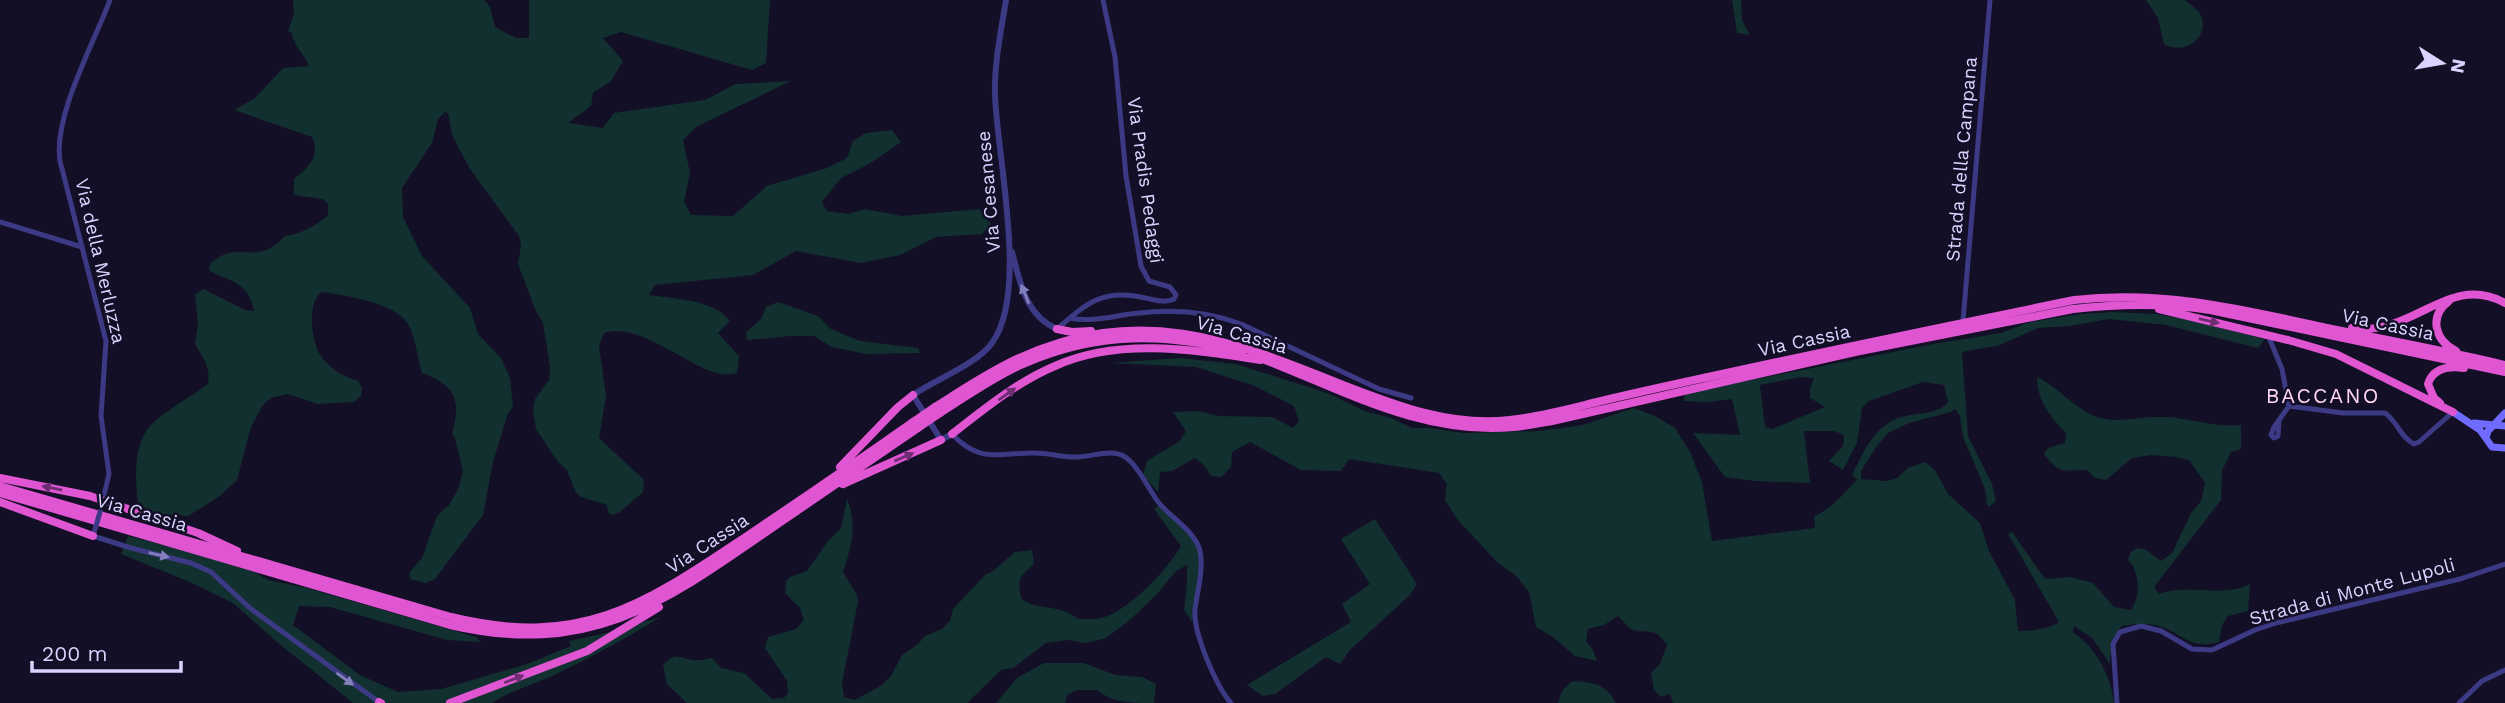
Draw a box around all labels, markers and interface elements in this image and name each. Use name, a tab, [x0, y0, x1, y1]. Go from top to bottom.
north arrow	[2407, 28, 2477, 98]
street label: Strada della Campana	[1941, 55, 1982, 262]
text: N	[2446, 57, 2471, 75]
street label: Via Pradis Pedaggi	[1122, 95, 1169, 265]
street label: Via Cesanese	[972, 130, 1005, 254]
street label: Via della Merluzza	[70, 176, 131, 346]
one-way arrow	[1019, 284, 1030, 305]
street label: Via Cassia	[2340, 303, 2436, 346]
street label: Via Cassia	[1194, 310, 1290, 359]
one-way arrow	[2198, 315, 2220, 326]
street label: Via Cassia	[1756, 319, 1853, 361]
district label: BACCANO	[2266, 383, 2380, 408]
one-way arrow	[998, 387, 1016, 401]
one-way arrow	[894, 451, 914, 463]
one-way arrow	[41, 483, 63, 494]
street label: Via Cassia	[94, 488, 190, 537]
street label: Via Cassia	[662, 508, 753, 579]
one-way arrow	[148, 550, 170, 561]
street label: Strada di Monte Lupoli	[2247, 553, 2458, 630]
scale bar	[32, 630, 180, 674]
text: 200 m	[42, 641, 108, 666]
one-way arrow	[336, 672, 354, 686]
one-way arrow	[503, 673, 524, 684]

